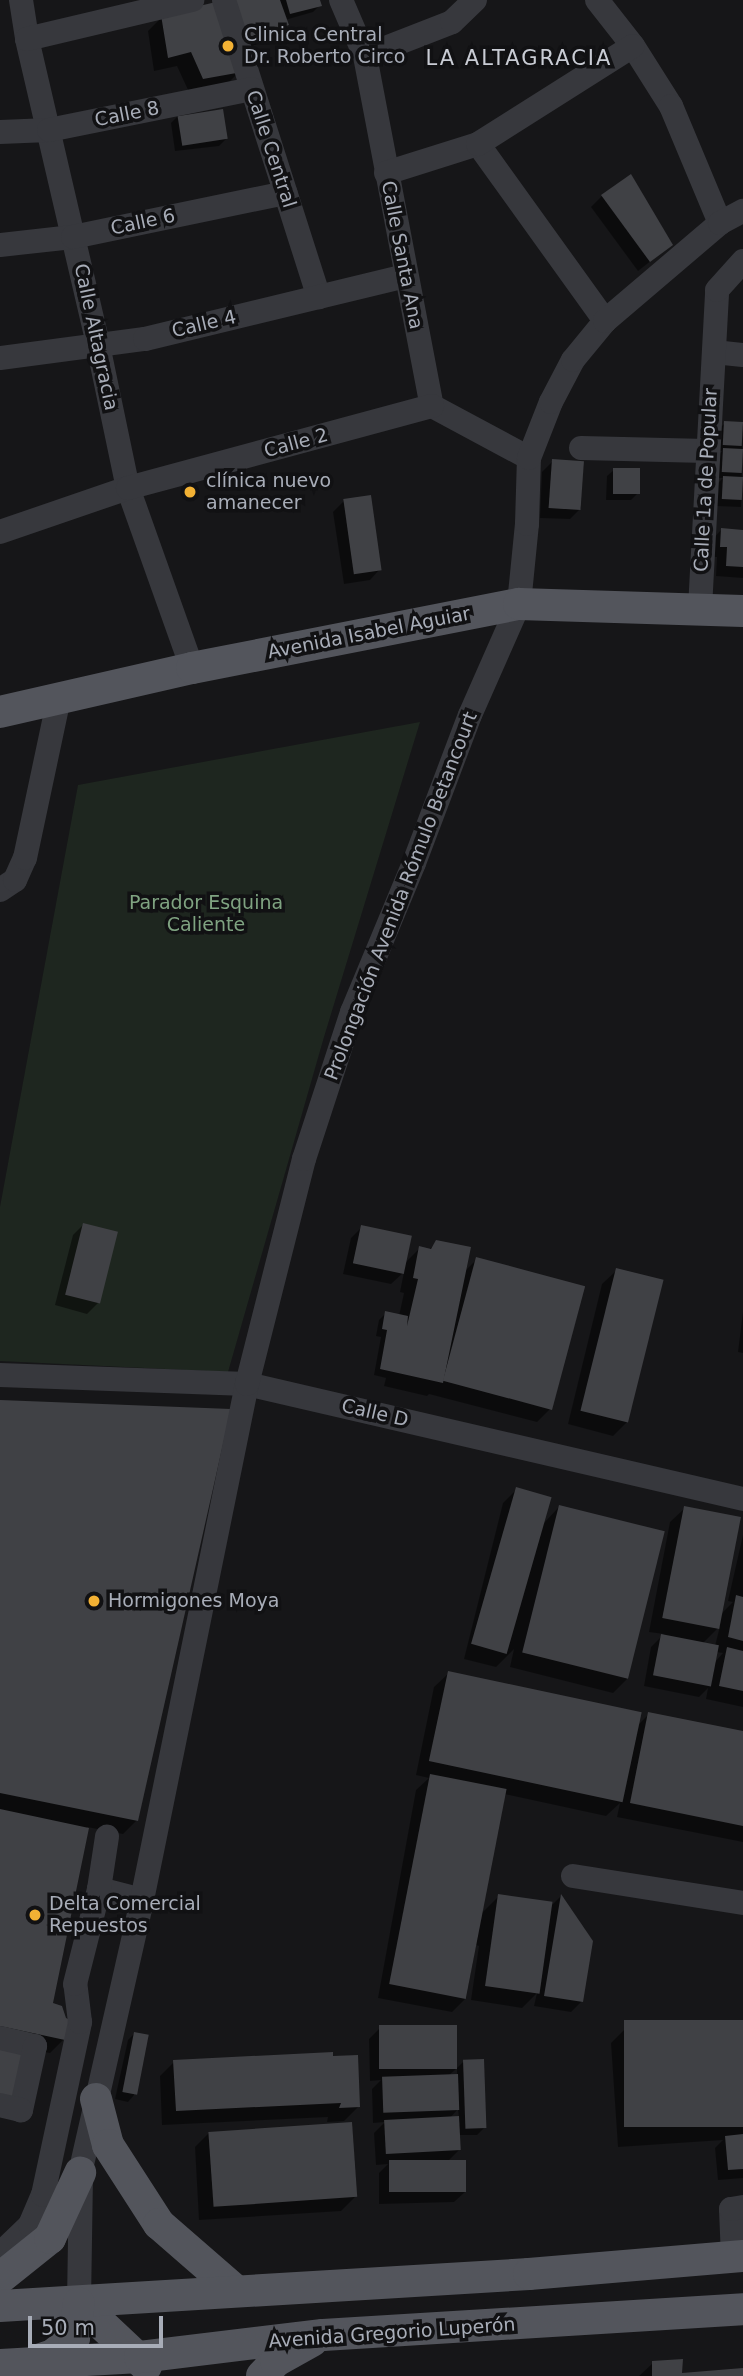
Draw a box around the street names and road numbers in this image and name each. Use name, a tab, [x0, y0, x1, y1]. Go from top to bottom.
street label: Calle Central	[241, 87, 301, 211]
street label: Calle 8	[93, 97, 161, 131]
street label: Calle Santa Ana	[376, 179, 428, 331]
street label: Calle 6	[109, 204, 177, 240]
street label: Calle Altagracia	[69, 262, 123, 412]
street label: Calle 4	[170, 306, 238, 342]
street label: Calle 1a de Popular	[690, 388, 722, 572]
street label: Calle 2	[262, 424, 330, 462]
street label: Avenida Isabel Aguiar	[266, 602, 472, 664]
street label: Prolongación Avenida Rómulo Betancourt	[320, 709, 482, 1083]
street label: Calle D	[339, 1394, 411, 1432]
street label: Avenida Gregorio Luperón	[268, 2313, 516, 2353]

